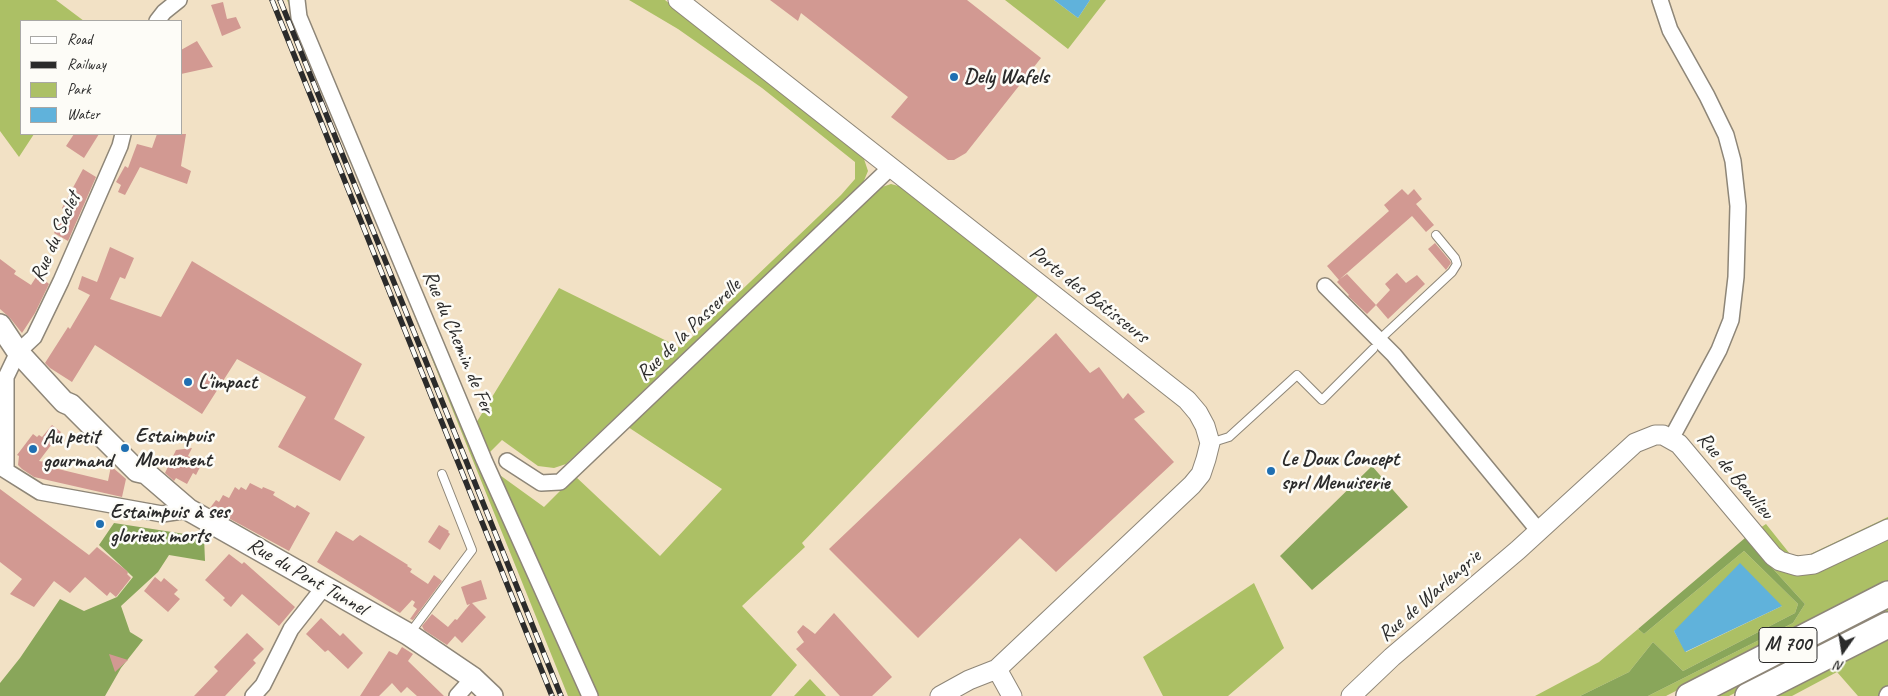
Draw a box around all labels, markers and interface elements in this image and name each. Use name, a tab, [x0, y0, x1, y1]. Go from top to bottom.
legend	[20, 20, 182, 135]
text: Road	[67, 30, 92, 49]
text: Railway	[67, 55, 106, 74]
place label: Dely Wafels	[964, 64, 1049, 90]
marker: Dely Wafels	[948, 71, 960, 83]
text: Park	[67, 80, 91, 99]
text: Water	[67, 105, 100, 124]
street label: Rue du Saclet	[25, 188, 87, 286]
street label: Porte des Bâtisseurs	[1024, 240, 1154, 350]
street label: Rue du Chemin de Fer	[417, 267, 499, 417]
street label: Rue de la Passerelle	[631, 274, 747, 386]
place label: L'impact	[198, 369, 257, 395]
marker: L'impact	[182, 376, 194, 388]
place label: Estaimpuis Monument	[135, 423, 213, 473]
place label: Au petit gourmand	[43, 424, 112, 474]
street label: Rue de Beaulieu	[1691, 427, 1779, 525]
marker: Estaimpuis Monument	[119, 442, 131, 454]
marker: Au petit gourmand	[27, 443, 39, 455]
place label: Le Doux Concept sprl Menuiserie	[1281, 446, 1399, 496]
marker: Le Doux Concept sprl Menuiserie	[1265, 465, 1277, 477]
place label: Estaimpuis à ses glorieux morts	[110, 499, 229, 549]
marker: Estaimpuis à ses glorieux morts	[94, 518, 106, 530]
street label: Rue du Pont Tunnel	[243, 533, 371, 621]
street label: Rue de Warlengrie	[1373, 545, 1487, 647]
north arrow	[1818, 626, 1868, 676]
road number: M 700	[1759, 628, 1817, 662]
text: N	[1833, 657, 1846, 675]

